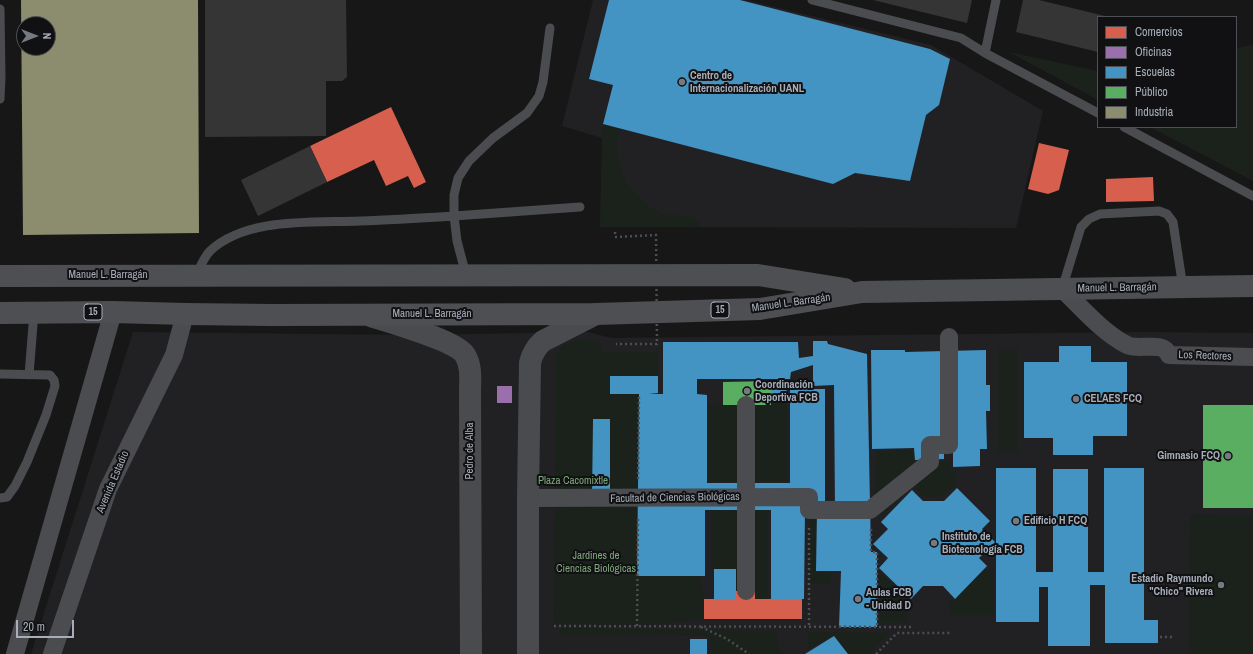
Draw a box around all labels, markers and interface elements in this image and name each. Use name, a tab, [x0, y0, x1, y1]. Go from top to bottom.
north arrow	[16, 16, 56, 56]
legend	[1097, 16, 1237, 128]
text: Comercios	[1135, 24, 1183, 40]
text: N	[40, 33, 54, 39]
text: Oficinas	[1135, 44, 1172, 60]
text: Escuelas	[1135, 64, 1175, 80]
place label: Centro de Internacionalización UANL	[690, 69, 804, 95]
marker: Centro de Internacionalización UANL	[677, 77, 687, 87]
text: Público	[1135, 84, 1168, 100]
text: Industria	[1135, 104, 1173, 120]
street label: Manuel L. Barragán	[68, 268, 148, 282]
street label: Manuel L. Barragán	[1077, 281, 1157, 295]
street label: Manuel L. Barragán	[751, 291, 831, 315]
road number: 15	[711, 302, 729, 318]
road number: 15	[84, 304, 102, 320]
street label: Manuel L. Barragán	[392, 307, 472, 321]
street label: Los Rectores	[1178, 348, 1232, 364]
place label: Coordinación Deportiva FCB	[755, 378, 818, 404]
marker: Coordinación Deportiva FCB	[742, 386, 752, 396]
place label: CELAES FCQ	[1084, 392, 1142, 406]
marker: CELAES FCQ	[1071, 394, 1081, 404]
street label: Pedro de Alba	[463, 422, 477, 480]
street label: Avenida Estadio	[94, 449, 132, 515]
place label: Gimnasio FCQ	[1157, 449, 1220, 463]
marker: Gimnasio FCQ	[1223, 451, 1233, 461]
park label: Plaza Cacomixtle	[538, 474, 608, 488]
street label: Facultad de Ciencias Biológicas	[610, 490, 740, 506]
place label: Edificio H FCQ	[1024, 514, 1087, 528]
marker: Edificio H FCQ	[1011, 516, 1021, 526]
place label: Instituto de Biotecnología FCB	[942, 530, 1023, 556]
marker: Instituto de Biotecnología FCB	[929, 538, 939, 548]
park label: Jardines de Ciencias Biológicas	[556, 549, 636, 575]
place label: Estadio Raymundo "Chico" Rivera	[1131, 572, 1213, 598]
marker: Estadio Raymundo "Chico" Rivera	[1216, 580, 1226, 590]
place label: Aulas FCB - Unidad D	[866, 586, 912, 612]
marker: Aulas FCB - Unidad D	[853, 594, 863, 604]
scale bar	[18, 612, 76, 638]
text: 20 m	[23, 619, 45, 635]

